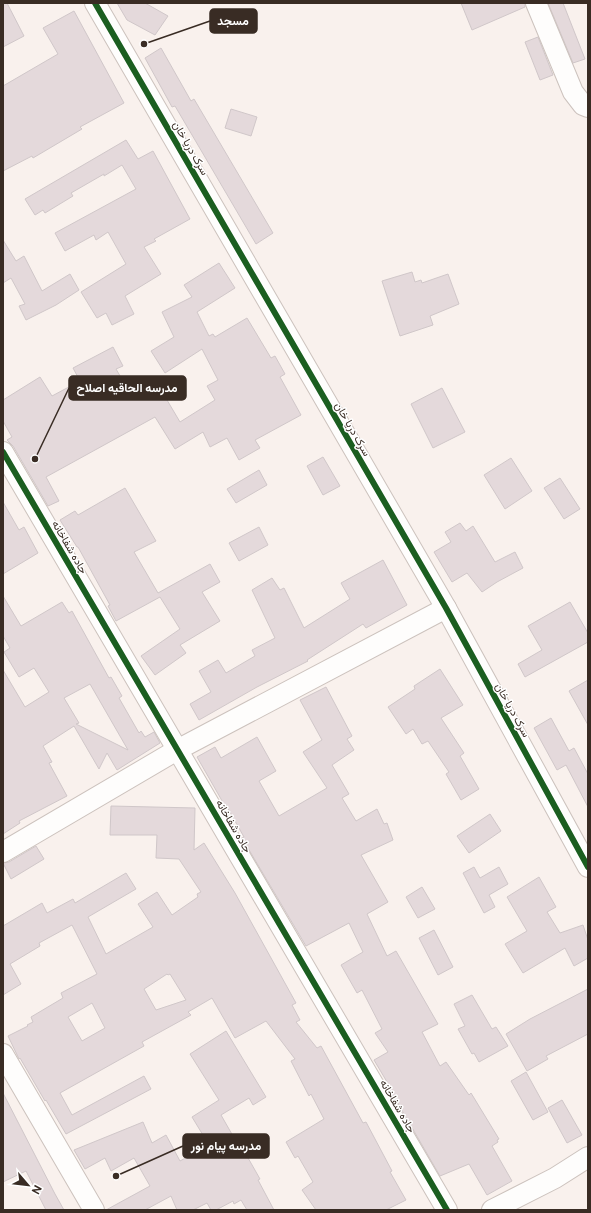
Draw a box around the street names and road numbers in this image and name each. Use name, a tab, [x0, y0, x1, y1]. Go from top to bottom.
street label: سرک دریا خان	[170, 119, 211, 178]
street label: سرک دریا خان	[332, 400, 373, 459]
street label: جاده شفاخانه	[49, 518, 90, 576]
street label: سرک دریا خان	[492, 681, 533, 740]
street label: جاده شفاخانه	[213, 797, 254, 855]
street label: جاده شفاخانه	[377, 1077, 418, 1135]

